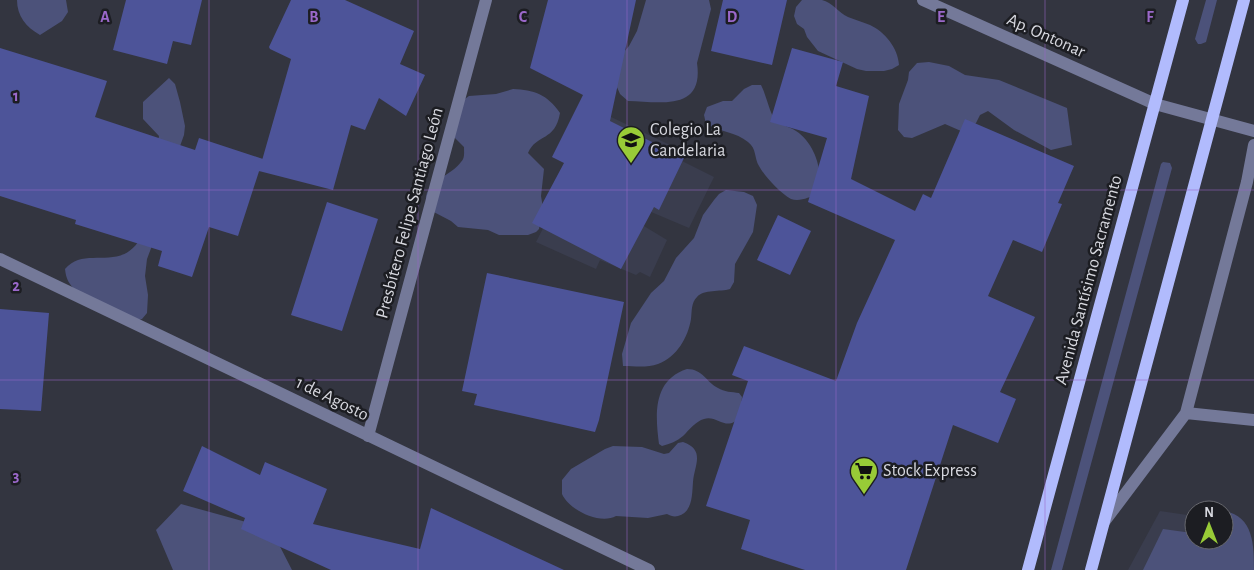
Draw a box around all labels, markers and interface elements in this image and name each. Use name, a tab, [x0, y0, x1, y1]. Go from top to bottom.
text: A	[100, 9, 110, 25]
text: B	[309, 9, 319, 25]
text: C	[519, 9, 528, 25]
text: D	[727, 9, 738, 25]
text: E	[937, 9, 945, 25]
text: F	[1146, 9, 1154, 25]
street label: Ap. Ontonar	[1004, 11, 1088, 61]
text: 1	[13, 88, 19, 104]
street label: Presbítero Felipe Santiago León	[373, 106, 447, 320]
place label: Colegio La Candelaria	[650, 121, 725, 160]
school or university icon: Colegio La Candelaria	[616, 125, 646, 164]
street label: Avenida Santísimo Sacramento	[1052, 173, 1126, 387]
text: 2	[12, 278, 20, 294]
street label: 1 de Agosto	[293, 374, 371, 424]
supermarket icon: Stock Express	[849, 456, 879, 495]
place label: Stock Express	[883, 462, 977, 480]
text: 3	[13, 468, 20, 484]
north arrow	[1184, 500, 1234, 550]
text: N	[1204, 506, 1214, 520]

